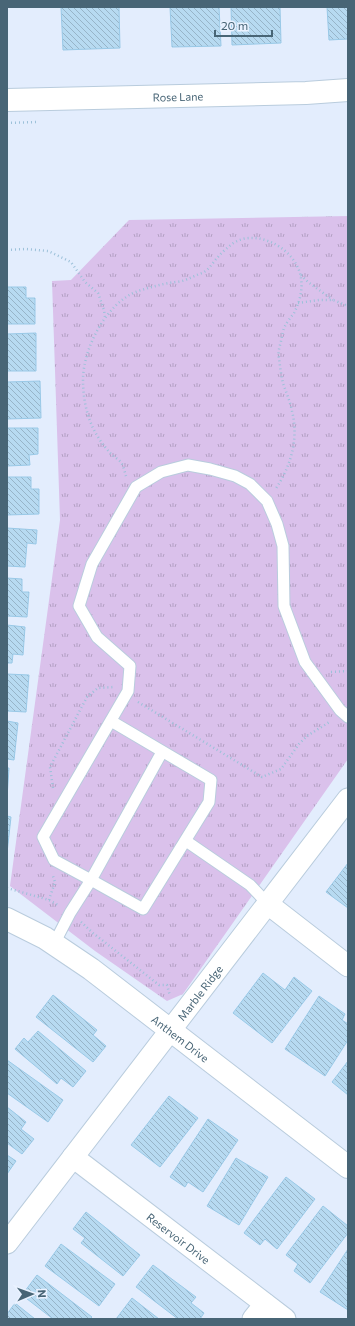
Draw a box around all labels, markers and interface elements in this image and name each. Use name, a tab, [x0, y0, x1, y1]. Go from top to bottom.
scale bar	[215, 12, 272, 38]
text: 20 m	[221, 18, 248, 32]
street label: Rose Lane	[152, 89, 204, 103]
street label: Marble Ridge	[174, 962, 225, 1023]
street label: Anthem Drive	[149, 1012, 212, 1064]
street label: Reservoir Drive	[145, 1210, 213, 1266]
north arrow	[12, 1274, 52, 1314]
text: N	[36, 1289, 49, 1298]

